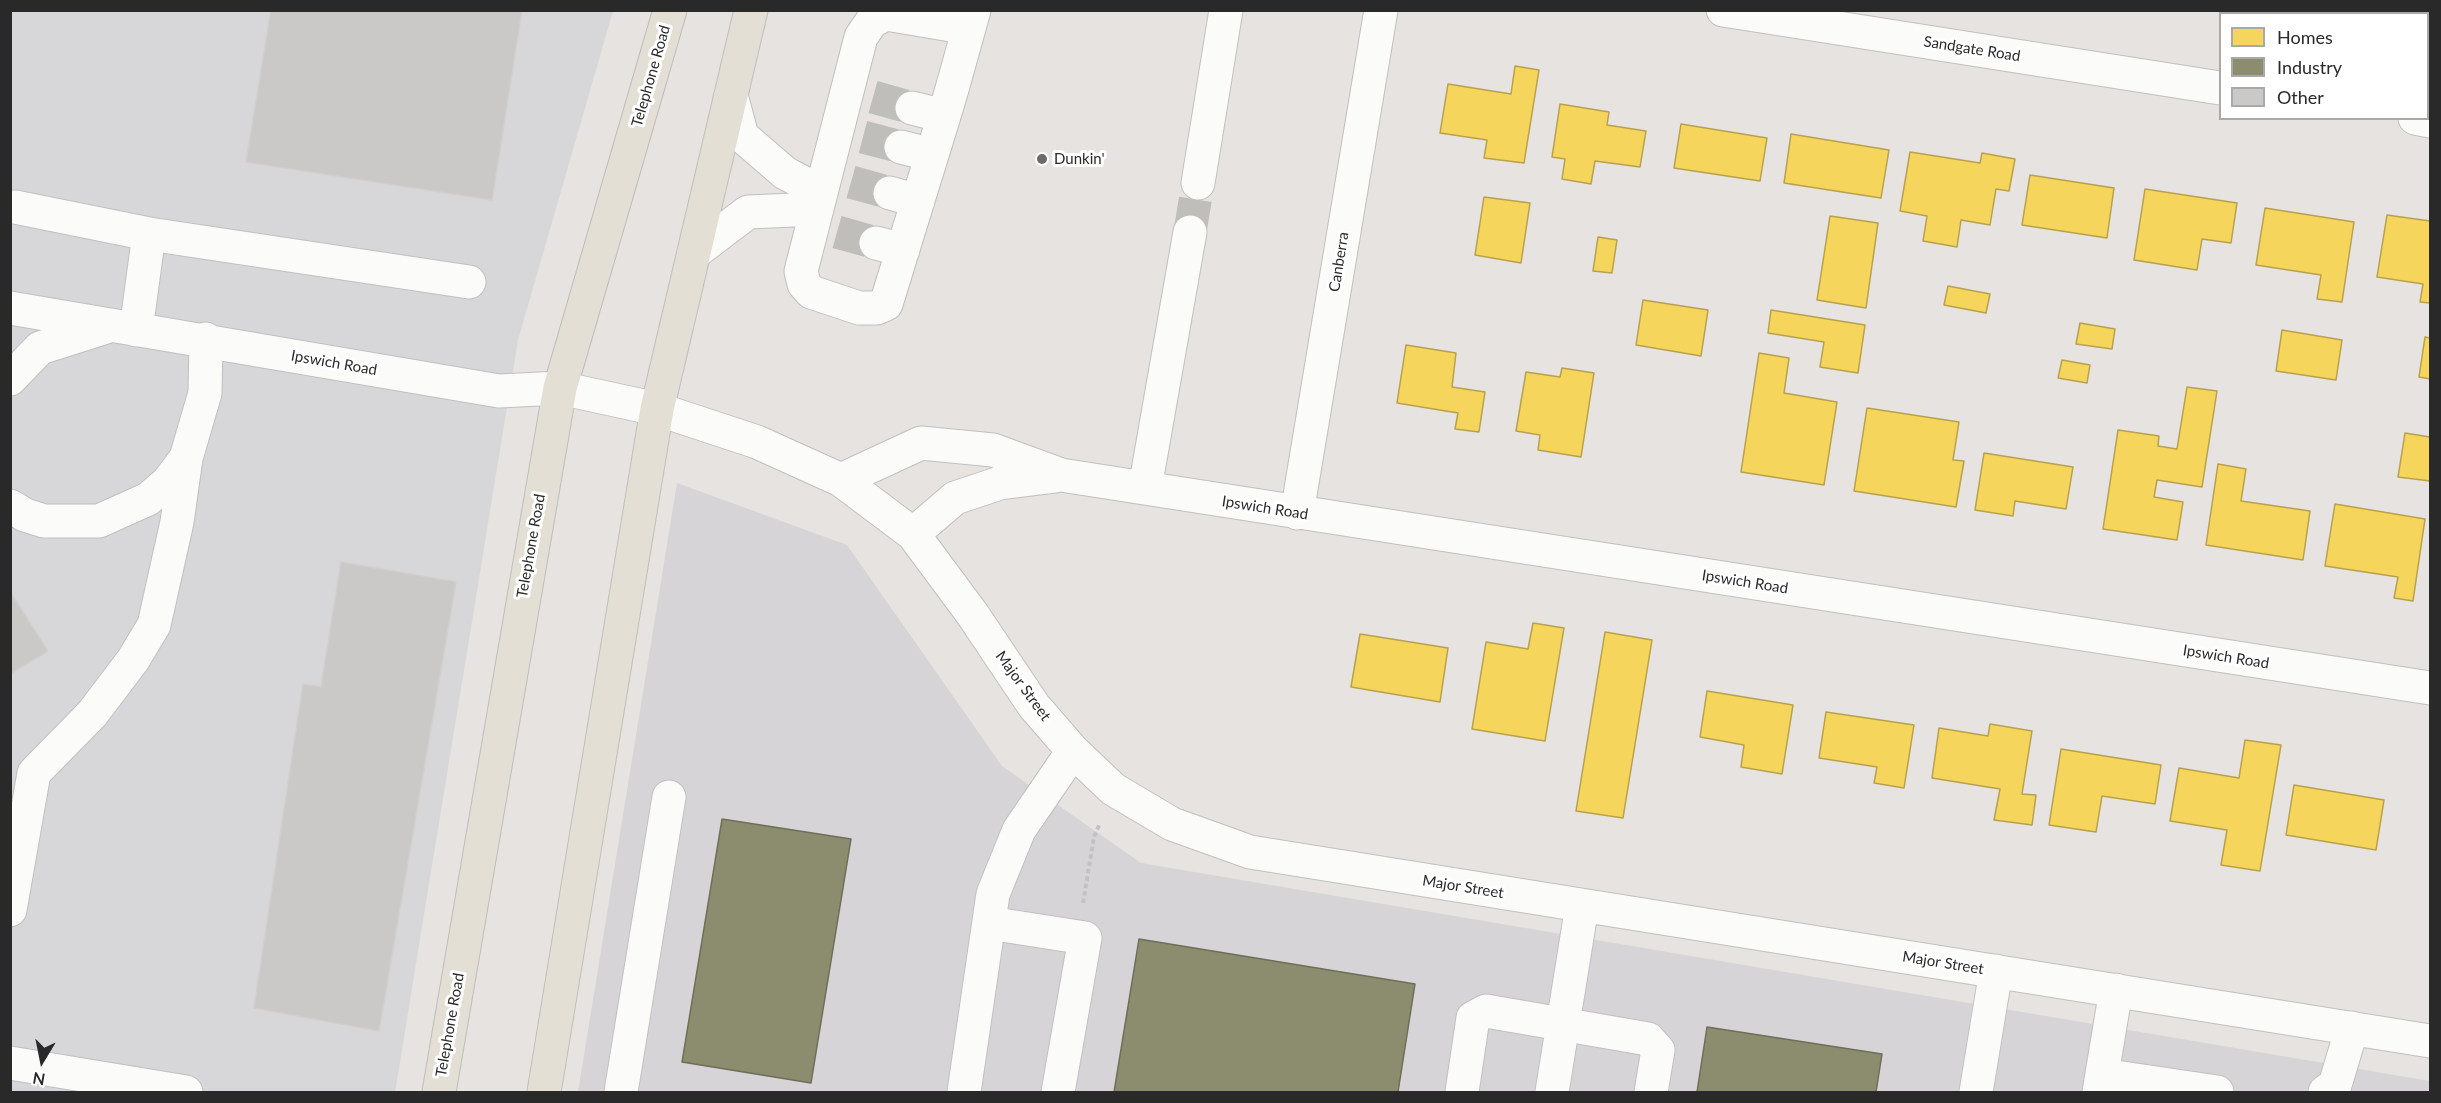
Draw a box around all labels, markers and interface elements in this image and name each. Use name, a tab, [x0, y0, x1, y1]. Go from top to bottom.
legend	[2219, 12, 2429, 120]
street label: Telephone Road	[628, 23, 674, 129]
text: Homes	[2277, 26, 2333, 48]
street label: Sandgate Road	[1922, 32, 2022, 66]
text: Industry	[2277, 56, 2342, 78]
text: Other	[2277, 86, 2324, 108]
place label: Dunkin'	[1054, 150, 1105, 168]
marker: Dunkin'	[1035, 152, 1049, 166]
street label: Canberra	[1325, 231, 1353, 293]
street label: Ipswich Road	[290, 347, 378, 379]
street label: Ipswich Road	[1221, 492, 1309, 524]
street label: Telephone Road	[513, 493, 549, 599]
street label: Ipswich Road	[1701, 566, 1789, 598]
street label: Ipswich Road	[2182, 641, 2270, 673]
street label: Major Street	[992, 648, 1054, 724]
street label: Major Street	[1421, 872, 1505, 902]
street label: Major Street	[1901, 948, 1985, 978]
street label: Telephone Road	[432, 972, 468, 1078]
north arrow	[12, 1031, 72, 1091]
text: N	[31, 1069, 47, 1090]

